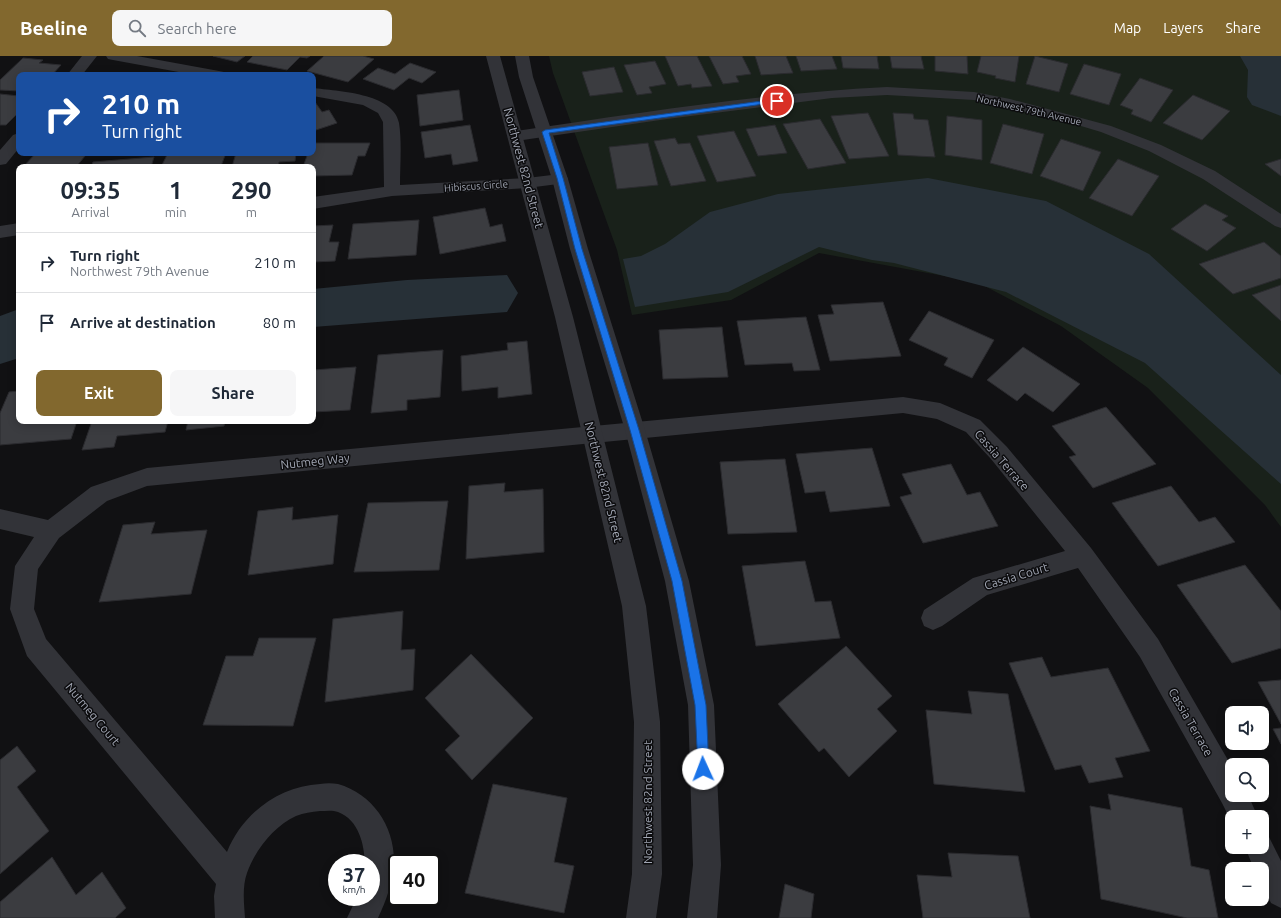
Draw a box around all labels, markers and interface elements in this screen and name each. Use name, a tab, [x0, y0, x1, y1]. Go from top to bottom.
search box	[112, 10, 392, 46]
text: Beeline	[20, 17, 88, 39]
icon: search	[126, 17, 148, 39]
text: Search here	[158, 20, 237, 37]
text: Map	[1114, 20, 1141, 36]
text: Layers	[1163, 20, 1203, 36]
text: Share	[1225, 20, 1261, 36]
pin	[760, 84, 794, 118]
icon: right	[36, 88, 88, 140]
text: 210 m	[102, 88, 180, 119]
icon: arrive	[766, 90, 788, 112]
street label: Northwest 79th Avenue	[976, 93, 1082, 127]
street label: Northwest 82nd Street	[502, 106, 546, 230]
text: Turn right	[102, 121, 182, 141]
text: 09:35	[60, 177, 120, 204]
text: 1	[169, 177, 182, 204]
text: 290	[231, 177, 272, 204]
street label: Hibiscus Circle	[444, 178, 508, 194]
text: Arrival	[71, 205, 109, 219]
text: min	[165, 205, 187, 219]
text: m	[246, 205, 257, 219]
text: Turn right	[70, 247, 140, 264]
icon: right	[36, 252, 58, 274]
text: 210 m	[254, 254, 296, 271]
text: Northwest 79th Avenue	[70, 264, 209, 278]
icon: arrive	[36, 312, 58, 334]
text: Arrive at destination	[70, 314, 216, 331]
text: 80 m	[263, 314, 296, 331]
button: Exit	[36, 370, 162, 416]
button: Share	[170, 370, 296, 416]
street label: Northwest 82nd Street	[583, 420, 625, 544]
street label: Cassia Terrace	[972, 427, 1032, 493]
street label: Nutmeg Way	[280, 451, 350, 471]
street label: Cassia Court	[982, 560, 1050, 592]
street label: Nutmeg Court	[63, 680, 123, 748]
street label: Cassia Terrace	[1166, 686, 1216, 758]
map controls	[1225, 706, 1269, 906]
button: sound	[1225, 706, 1269, 750]
street label: Northwest 82nd Street	[641, 740, 654, 864]
position arrow	[682, 748, 724, 790]
button: search	[1225, 758, 1269, 802]
button: +	[1225, 810, 1269, 854]
speed limit sign: 40	[388, 854, 440, 906]
button: −	[1225, 862, 1269, 906]
text: 37	[343, 863, 365, 886]
text: km/h	[342, 884, 366, 895]

